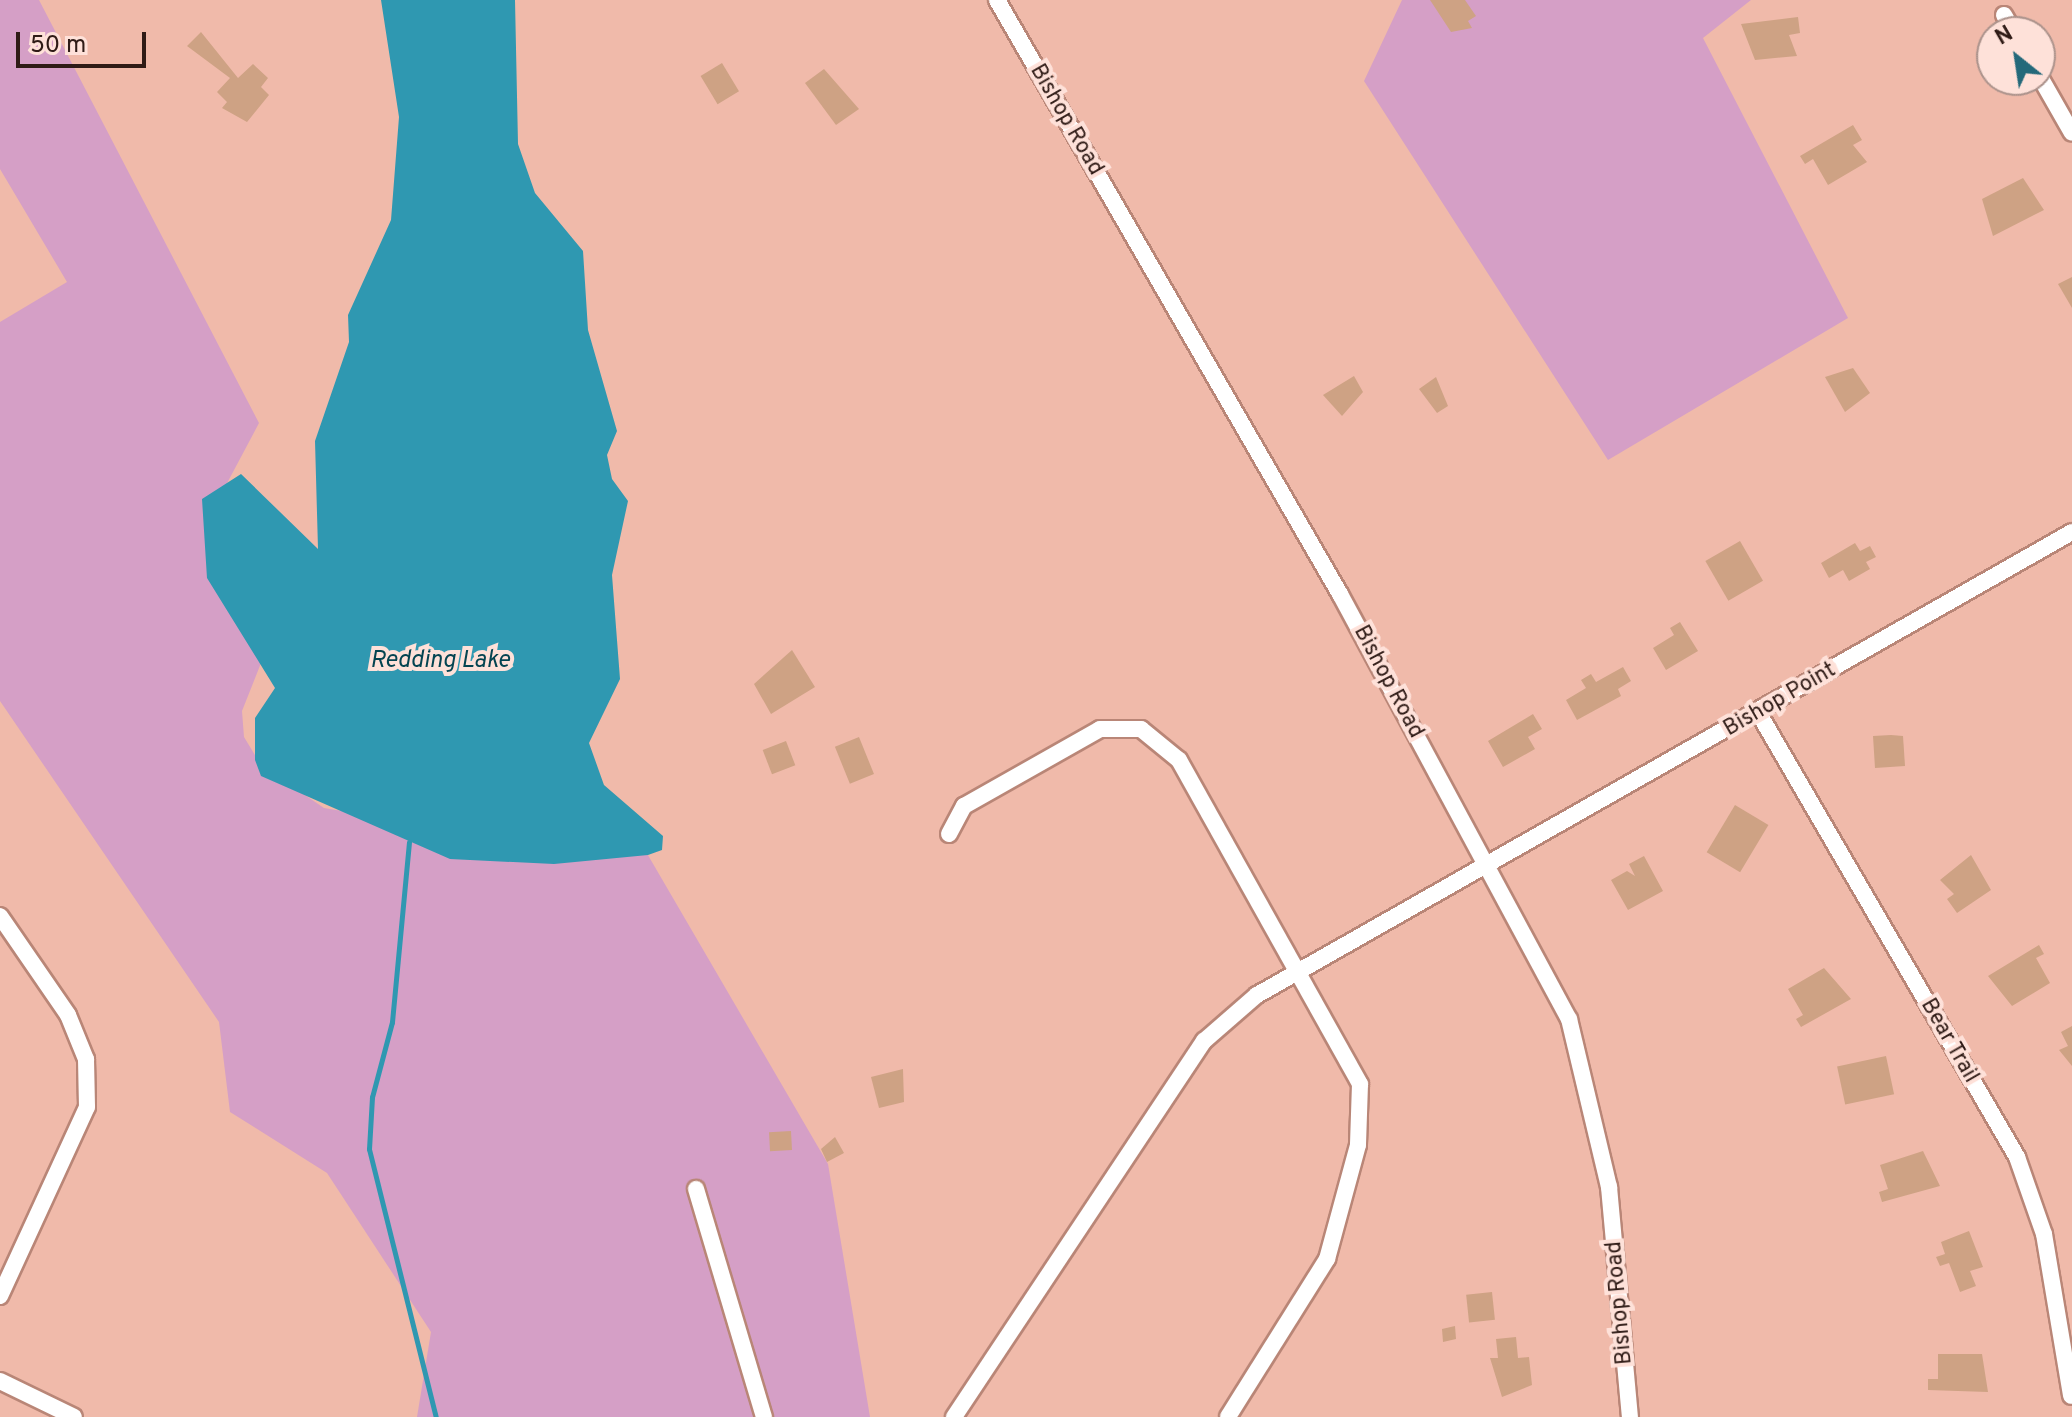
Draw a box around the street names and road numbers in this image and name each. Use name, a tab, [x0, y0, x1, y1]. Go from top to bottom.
street label: Bishop Road	[1024, 60, 1108, 180]
street label: Bishop Road	[1347, 621, 1429, 743]
street label: Bishop Point	[1719, 657, 1841, 743]
street label: Bear Trail	[1914, 994, 1984, 1088]
street label: Bishop Road	[1601, 1240, 1639, 1366]

